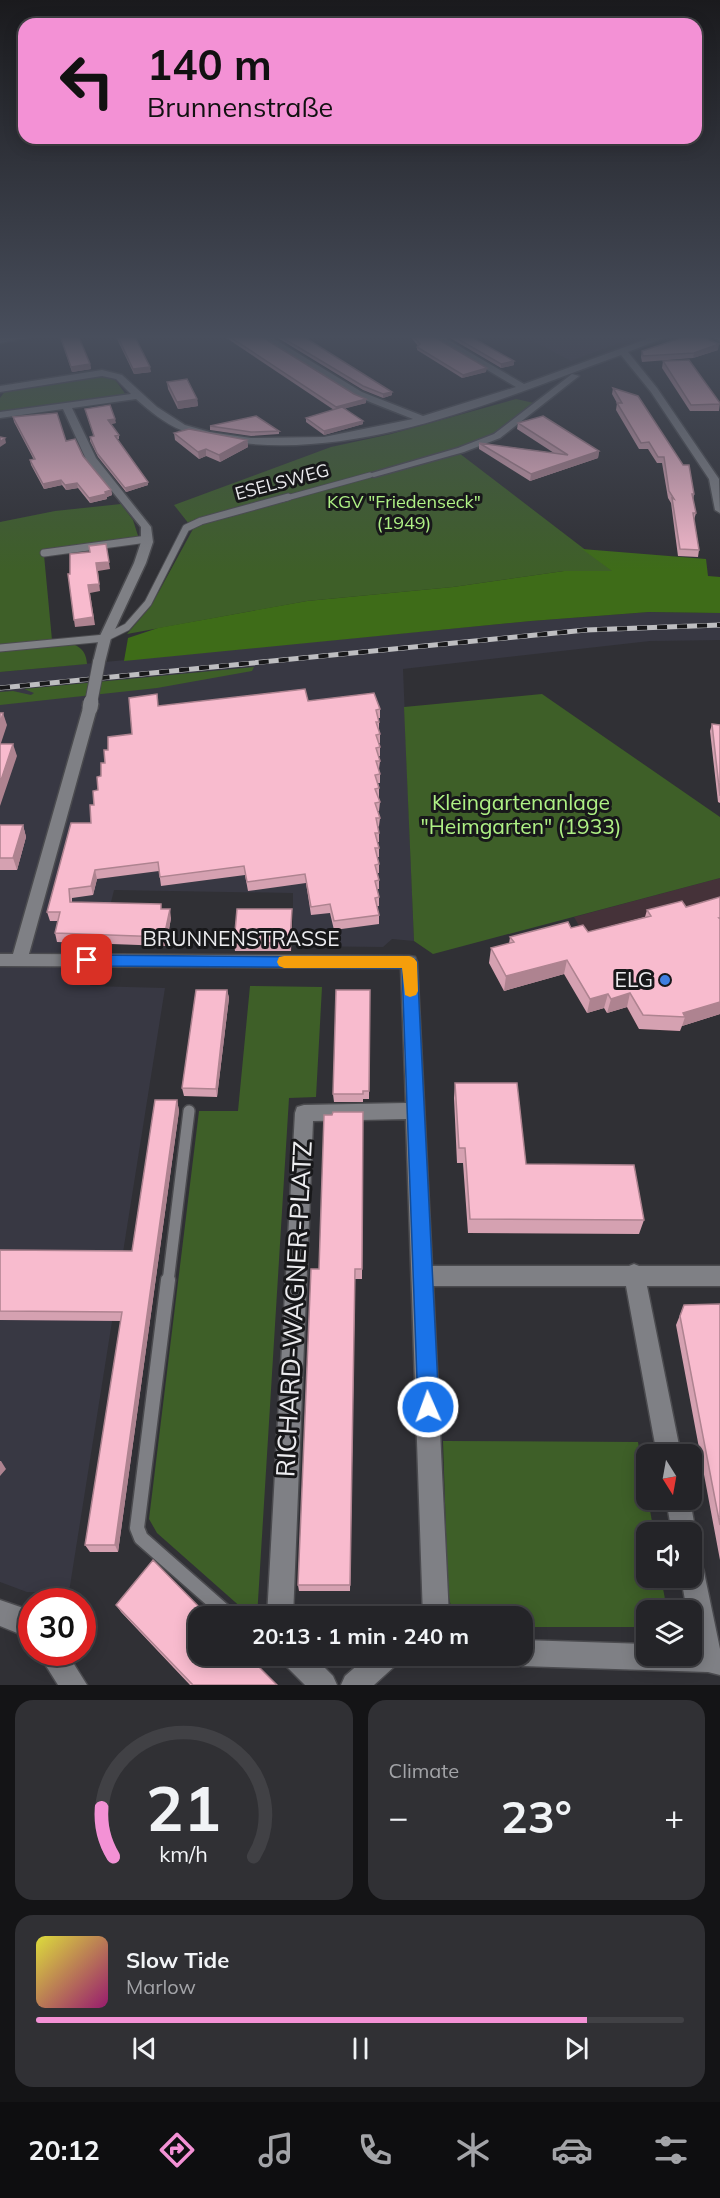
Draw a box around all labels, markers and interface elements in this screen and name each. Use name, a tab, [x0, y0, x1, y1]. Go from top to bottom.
text: 140 m	[147, 38, 272, 91]
icon: left	[48, 42, 126, 120]
text: Brunnenstraße	[147, 90, 333, 124]
street label: ESELSWEG	[232, 458, 331, 505]
park label: KGV "Friedenseck" (1949)	[327, 490, 481, 534]
park label: Kleingartenanlage "Heimgarten" (1933)	[420, 789, 622, 839]
street label: BRUNNENSTRASSE	[142, 925, 340, 951]
pin	[61, 934, 112, 985]
icon: arrive	[70, 943, 103, 976]
place label: ELG	[615, 966, 653, 992]
marker: ELG	[658, 973, 672, 987]
street label: RICHARD-WAGNER-PLATZ	[268, 1140, 319, 1478]
position arrow	[396, 1375, 460, 1439]
north arrow	[636, 1444, 702, 1510]
map controls	[636, 1444, 702, 1666]
button: sound	[636, 1522, 702, 1588]
speed limit sign: 30	[18, 1588, 96, 1666]
button: layers	[636, 1600, 702, 1666]
text: 20:13 · 1 min · 240 m	[252, 1622, 469, 1650]
text: Climate	[389, 1758, 459, 1783]
text: 21	[146, 1768, 221, 1847]
text: 23°	[501, 1788, 572, 1844]
text: −	[389, 1796, 408, 1837]
text: +	[664, 1796, 684, 1837]
text: km/h	[159, 1840, 208, 1867]
text: Slow Tide	[126, 1946, 229, 1974]
text: Marlow	[126, 1974, 196, 1999]
icon: previous	[128, 2032, 161, 2065]
icon: pause	[344, 2032, 377, 2065]
icon: next	[560, 2032, 593, 2065]
icon: directions	[156, 2129, 198, 2171]
icon: music	[255, 2129, 297, 2171]
icon: phone	[354, 2129, 396, 2171]
icon: climate	[452, 2129, 494, 2171]
icon: car	[551, 2129, 593, 2171]
icon: filters	[650, 2129, 692, 2171]
text: 20:12	[28, 2133, 100, 2167]

